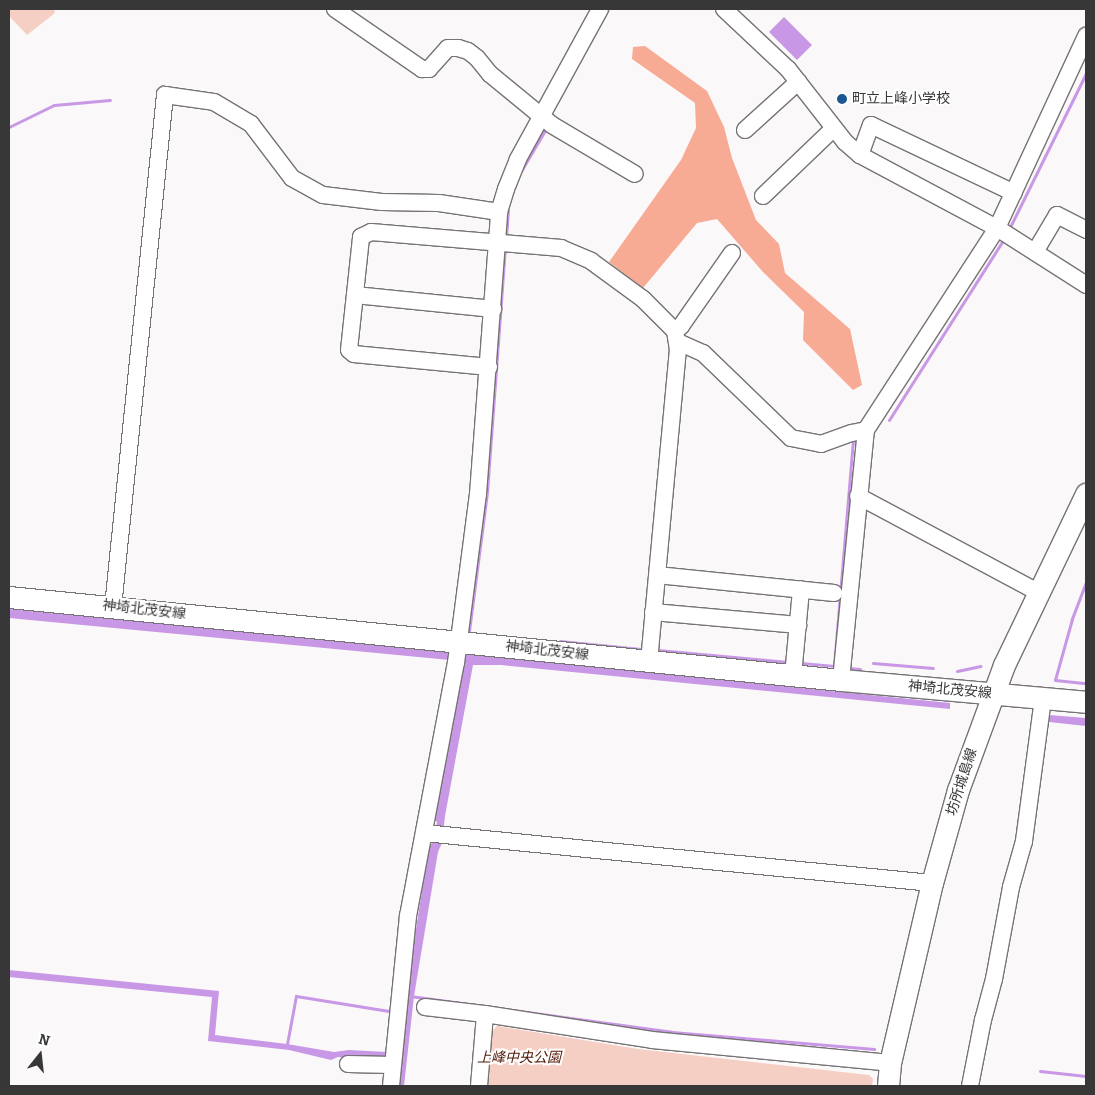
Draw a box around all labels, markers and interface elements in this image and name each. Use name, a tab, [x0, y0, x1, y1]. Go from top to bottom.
place label: 町立上峰小学校	[852, 91, 950, 107]
marker: 町立上峰小学校	[836, 93, 848, 105]
street label: 神埼北茂安線	[101, 597, 187, 623]
street label: 神埼北茂安線	[504, 638, 590, 664]
street label: 神埼北茂安線	[907, 678, 993, 702]
street label: 坊所城島線	[943, 746, 981, 818]
north arrow	[15, 1030, 65, 1080]
text: N	[37, 1030, 52, 1050]
park label: 上峰中央公園	[477, 1050, 561, 1066]

